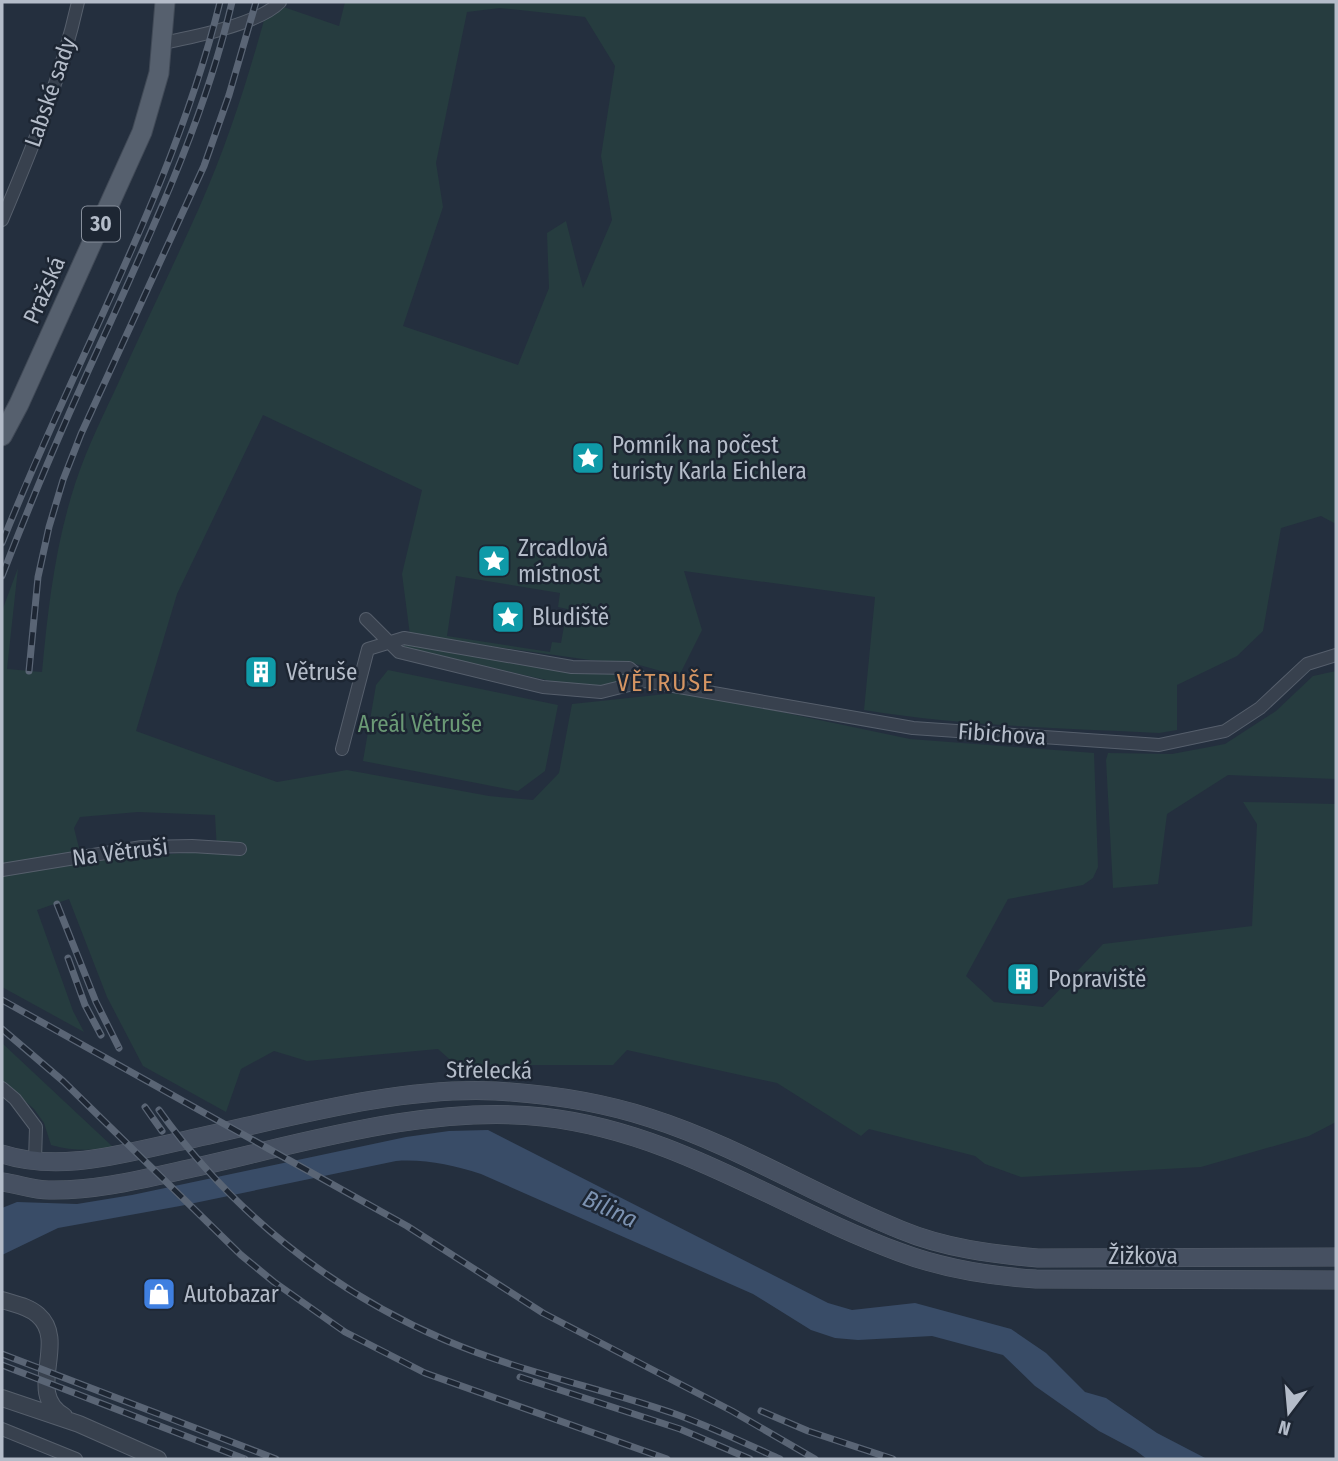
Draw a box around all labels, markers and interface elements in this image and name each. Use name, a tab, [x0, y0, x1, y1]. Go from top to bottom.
street label: Labské sady	[18, 33, 82, 151]
road number: 30	[82, 206, 120, 242]
street label: Pražská	[17, 252, 71, 328]
place label: Pomník na počest turisty Karla Eichlera	[612, 431, 807, 485]
place icon: Pomník na počest turisty Karla Eichlera	[569, 439, 607, 477]
place label: Zrcadlová místnost	[518, 534, 608, 588]
place icon: Zrcadlová místnost	[475, 542, 513, 580]
place icon: Bludiště	[489, 598, 527, 636]
place label: Bludiště	[532, 603, 609, 631]
building icon: Větruše	[242, 653, 280, 691]
place label: Větruše	[286, 658, 357, 686]
district label: VĚTRUŠE	[617, 668, 715, 697]
park label: Areál Větruše	[358, 710, 482, 738]
street label: Fibichova	[957, 717, 1047, 751]
street label: Na Větruši	[70, 832, 170, 872]
building icon: Popraviště	[1004, 960, 1042, 998]
place label: Popraviště	[1048, 965, 1146, 993]
street label: Střelecká	[446, 1055, 532, 1085]
water label: Bílina	[578, 1184, 642, 1234]
street label: Žižkova	[1108, 1242, 1178, 1270]
shop icon: Autobazar	[140, 1275, 178, 1313]
place label: Autobazar	[184, 1280, 279, 1308]
north arrow	[1254, 1377, 1324, 1447]
text: N	[1276, 1415, 1293, 1440]

